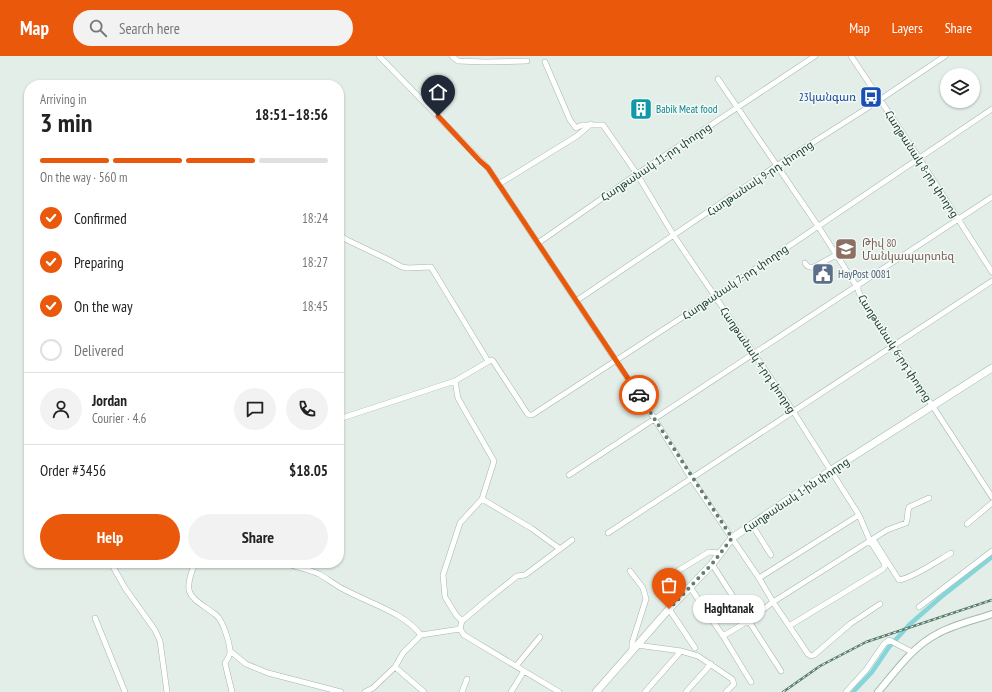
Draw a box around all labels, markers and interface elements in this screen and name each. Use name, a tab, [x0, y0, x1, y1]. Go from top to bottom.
search box	[73, 10, 353, 46]
text: Map	[20, 16, 49, 40]
icon: search	[87, 17, 109, 39]
text: Search here	[119, 19, 180, 38]
text: Map	[849, 19, 870, 37]
text: Layers	[892, 19, 923, 37]
text: Share	[945, 19, 972, 37]
map controls	[940, 68, 980, 108]
button: layers	[940, 68, 980, 108]
pin	[421, 75, 455, 116]
icon: home	[427, 81, 449, 103]
bus stop icon: 23կանգառ	[858, 84, 884, 110]
place label: 23կանգառ	[799, 90, 856, 104]
text: Arriving in	[40, 91, 87, 108]
building icon: Babik Meat food	[628, 96, 654, 122]
place label: Babik Meat food	[656, 102, 718, 116]
text: 18:51–18:56	[255, 105, 328, 124]
text: 3 min	[40, 106, 93, 139]
street label: Հաղթանակ 8-րդ փողոց	[882, 108, 962, 220]
street label: Հաղթանակ 11-րդ փողոց	[598, 120, 714, 204]
street label: Հաղթանակ 9-րդ փողոց	[704, 137, 816, 219]
text: On the way · 560 m	[40, 169, 127, 186]
icon: check	[40, 207, 62, 229]
text: Confirmed	[74, 209, 127, 228]
text: 18:24	[302, 210, 328, 227]
school or university icon: Թիվ 80 Մանկապարտեզ	[833, 236, 859, 262]
place label: Թիվ 80 Մանկապարտեզ	[862, 236, 956, 263]
street label: Հաղթանակ 7-րդ փողոց	[679, 241, 791, 323]
icon: check	[40, 251, 62, 273]
text: Preparing	[74, 253, 124, 272]
text: 18:27	[302, 254, 328, 271]
public building icon: HayPost 0081	[810, 261, 836, 287]
place label: HayPost 0081	[838, 267, 891, 281]
street label: Հաղթանակ 6-րդ փողոց	[855, 292, 935, 404]
icon: check	[40, 295, 62, 317]
text: On the way	[74, 297, 133, 316]
text: 18:45	[302, 298, 328, 315]
street label: Հաղթանակ 4-րդ փողոց	[717, 304, 799, 416]
text: Delivered	[74, 341, 124, 360]
courier	[619, 375, 659, 415]
icon: car	[628, 384, 650, 406]
button: person	[40, 388, 82, 430]
button: chat	[234, 388, 276, 430]
button: phone	[286, 388, 328, 430]
text: Jordan	[92, 391, 127, 410]
text: Courier · 4.6	[92, 410, 146, 427]
street label: Հաղթանակ 1-ին փողոց	[740, 454, 852, 536]
text: Order #3456	[40, 461, 106, 480]
text: $18.05	[289, 461, 328, 480]
button: Help	[40, 514, 180, 560]
button: Share	[188, 514, 328, 560]
pin	[652, 568, 686, 609]
icon: bag	[658, 574, 680, 596]
callout: Haghtanak	[693, 595, 765, 623]
text: Haghtanak	[704, 600, 754, 617]

